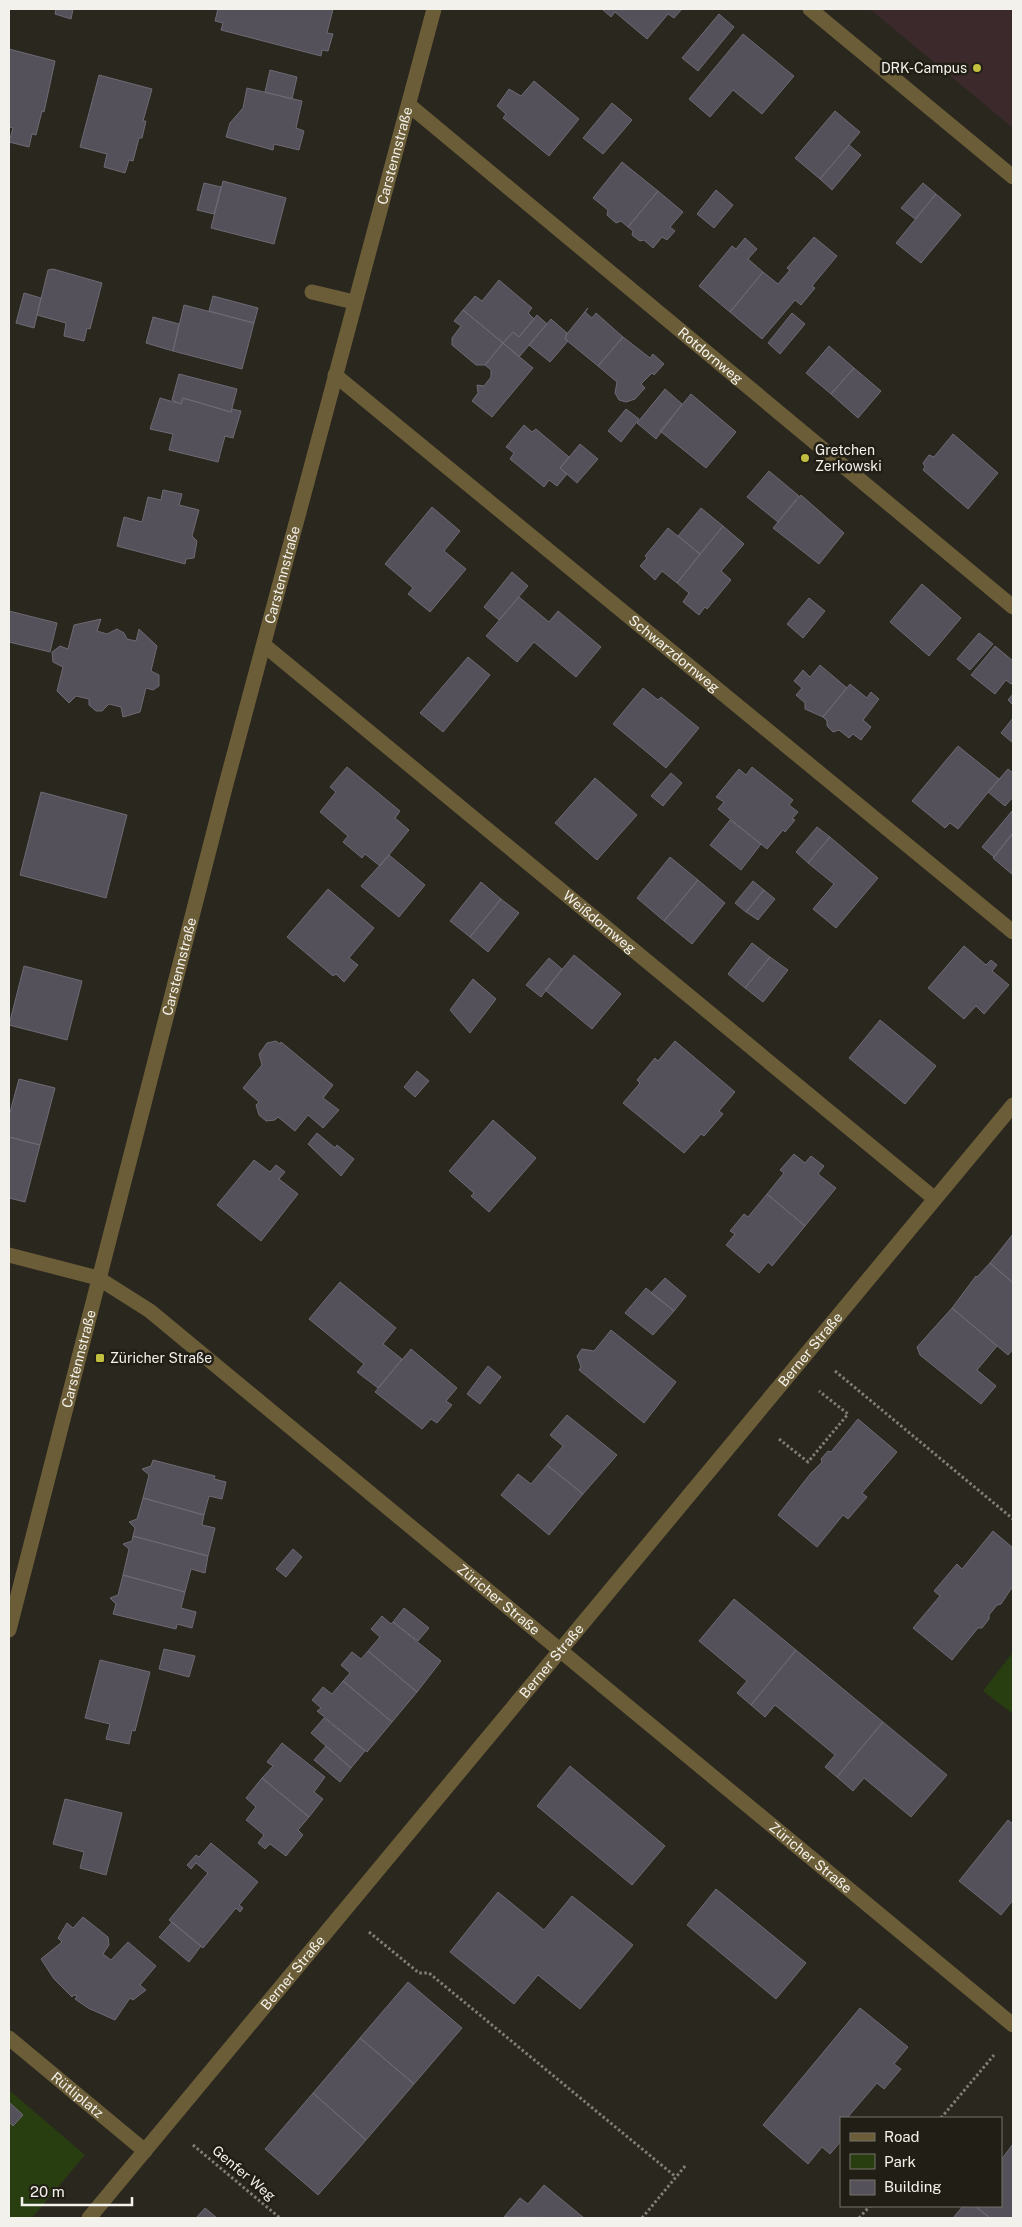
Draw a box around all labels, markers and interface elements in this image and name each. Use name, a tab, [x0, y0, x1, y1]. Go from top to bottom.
place label: DRK-Campus	[881, 60, 967, 76]
marker: DRK-Campus	[971, 62, 983, 74]
street label: Carstennstraße	[374, 105, 415, 206]
street label: Rotdornweg	[675, 324, 746, 387]
place label: Gretchen Zerkowski	[815, 442, 882, 474]
marker: Gretchen Zerkowski	[799, 452, 811, 464]
street label: Carstennstraße	[261, 524, 303, 625]
street label: Schwarzdornweg	[626, 612, 723, 696]
street label: Weißdornweg	[560, 887, 639, 957]
street label: Carstennstraße	[159, 916, 199, 1017]
street label: Carstennstraße	[58, 1308, 99, 1409]
street label: Berner Straße	[775, 1309, 846, 1390]
place label: Züricher Straße	[110, 1350, 212, 1366]
marker: Züricher Straße	[94, 1352, 106, 1364]
street label: Züricher Straße	[454, 1561, 543, 1638]
street label: Berner Straße	[516, 1621, 587, 1701]
street label: Züricher Straße	[766, 1819, 855, 1896]
street label: Berner Straße	[257, 1932, 328, 2013]
street label: Rütliplatz	[48, 2069, 107, 2121]
legend	[840, 2117, 1002, 2207]
text: Road	[884, 2128, 920, 2145]
street label: Genfer Weg	[209, 2142, 279, 2204]
text: Park	[884, 2153, 916, 2170]
scale bar	[22, 2174, 132, 2206]
text: Building	[884, 2178, 942, 2195]
text: 20 m	[30, 2183, 65, 2200]

